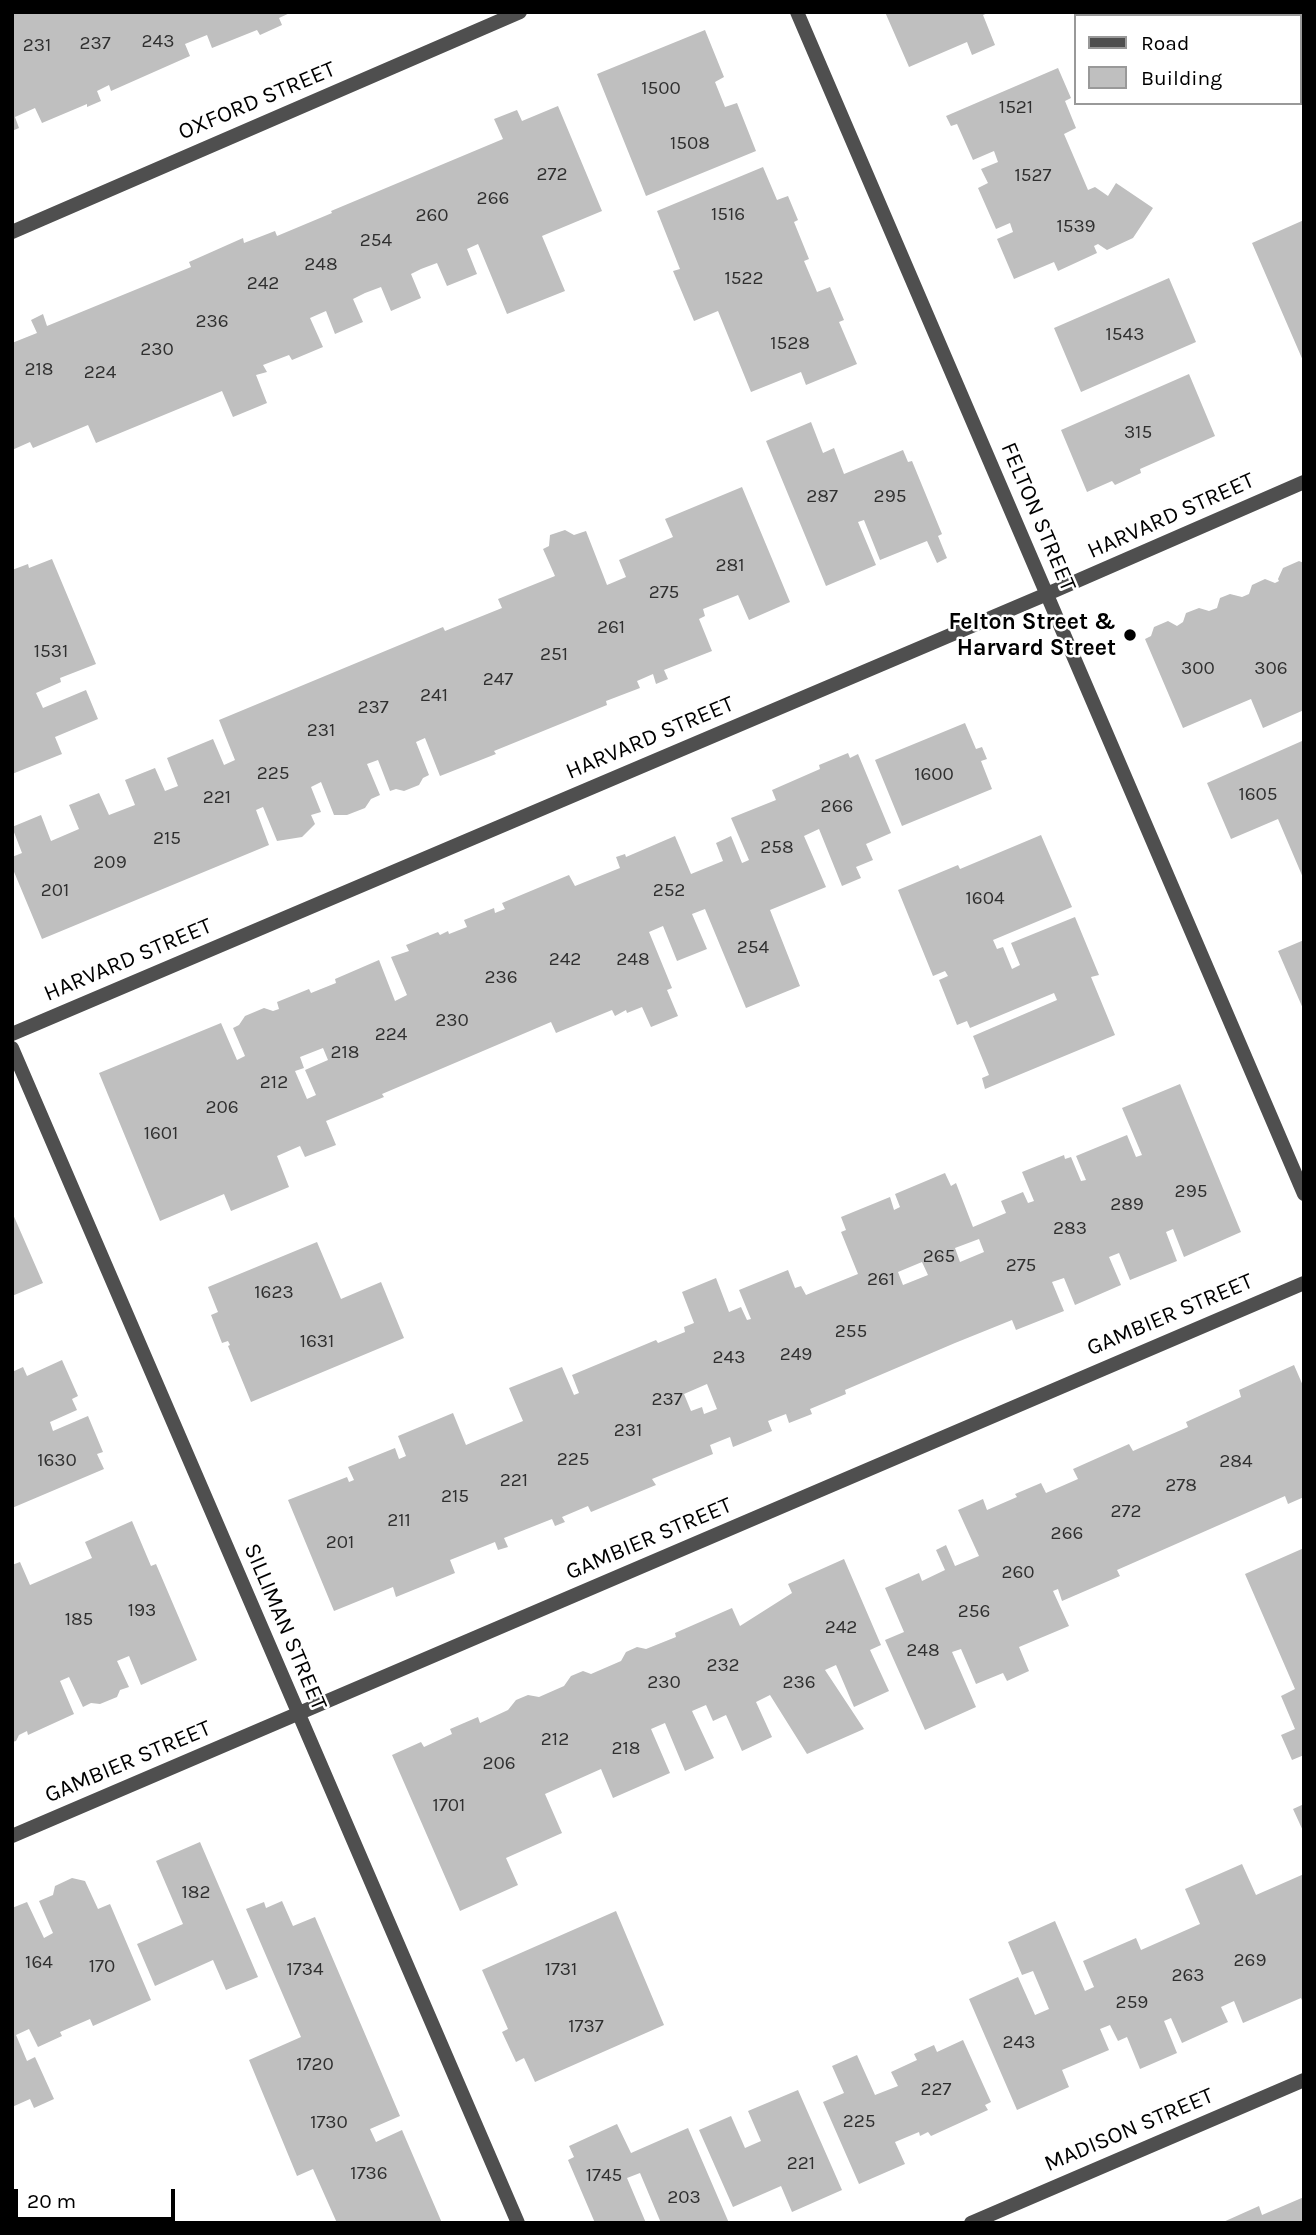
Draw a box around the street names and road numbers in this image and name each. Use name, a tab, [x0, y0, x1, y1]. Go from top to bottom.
street label: OXFORD STREET	[174, 56, 340, 146]
street label: FELTON STREET	[994, 438, 1082, 596]
street label: HARVARD STREET	[1083, 467, 1259, 565]
street label: HARVARD STREET	[562, 690, 738, 786]
street label: HARVARD STREET	[40, 912, 216, 1008]
street label: GAMBIER STREET	[1083, 1268, 1257, 1362]
street label: GAMBIER STREET	[562, 1492, 736, 1586]
street label: SILLIMAN STREET	[237, 1539, 333, 1715]
street label: GAMBIER STREET	[41, 1715, 215, 1809]
street label: MADISON STREET	[1040, 2082, 1218, 2178]

